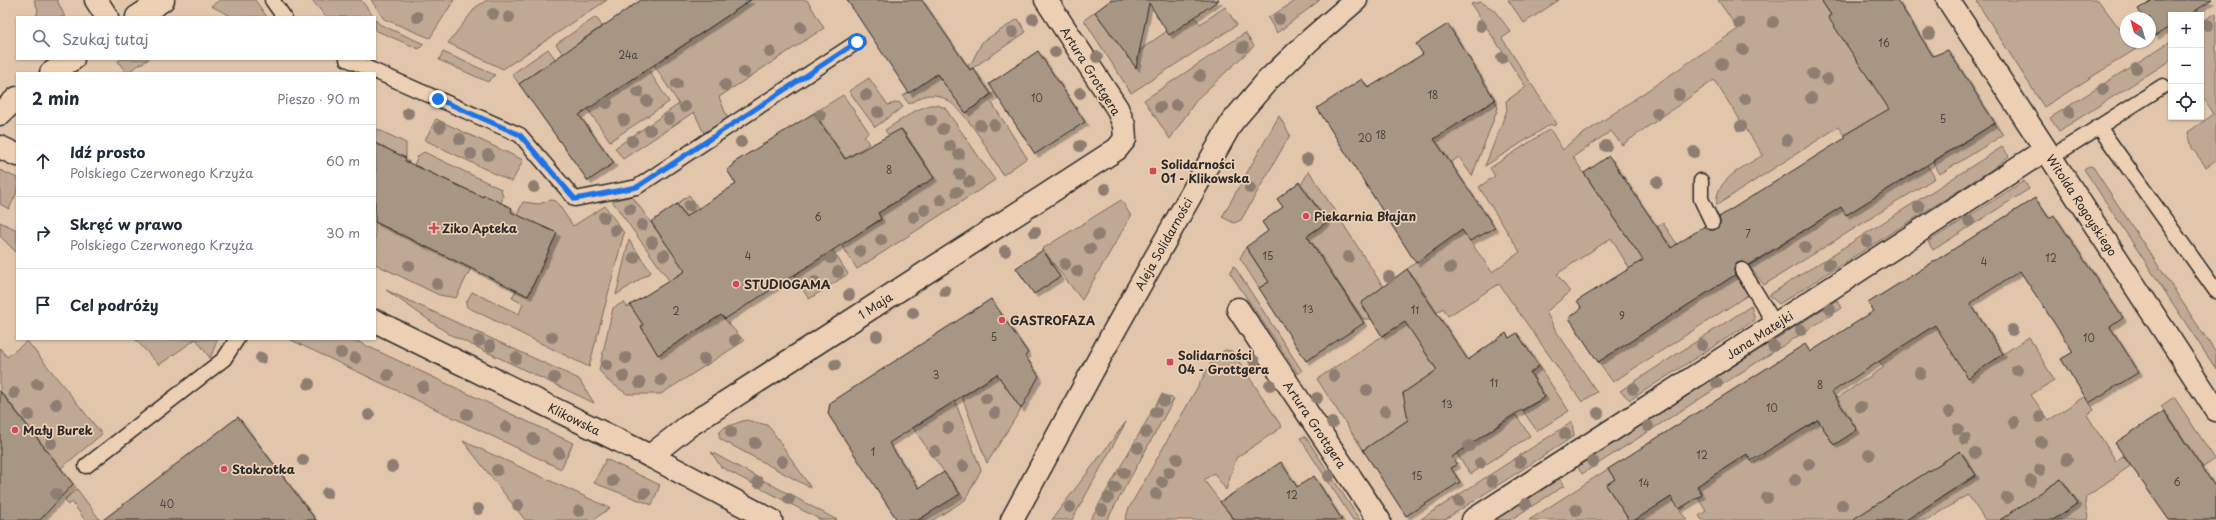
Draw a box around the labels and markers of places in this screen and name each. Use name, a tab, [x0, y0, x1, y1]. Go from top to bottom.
place label: Solidarności 01 - Klikowska	[1161, 155, 1250, 187]
marker: Solidarności 01 - Klikowska	[1148, 166, 1158, 176]
place label: Piekarnia Błajan	[1314, 207, 1416, 225]
marker: Piekarnia Błajan	[1301, 211, 1311, 221]
place label: Ziko Apteka	[442, 219, 517, 237]
marker: Ziko Apteka	[429, 223, 439, 233]
place label: STUDIOGAMA	[744, 275, 831, 293]
marker: STUDIOGAMA	[731, 279, 741, 289]
place label: GASTROFAZA	[1010, 311, 1096, 329]
marker: GASTROFAZA	[997, 315, 1007, 325]
place label: Solidarności 04 - Grottgera	[1178, 346, 1270, 378]
marker: Solidarności 04 - Grottgera	[1165, 357, 1175, 367]
place label: Mały Burek	[23, 421, 93, 439]
marker: Mały Burek	[10, 425, 20, 435]
place label: Stokrotka	[232, 460, 295, 478]
marker: Stokrotka	[219, 464, 229, 474]

